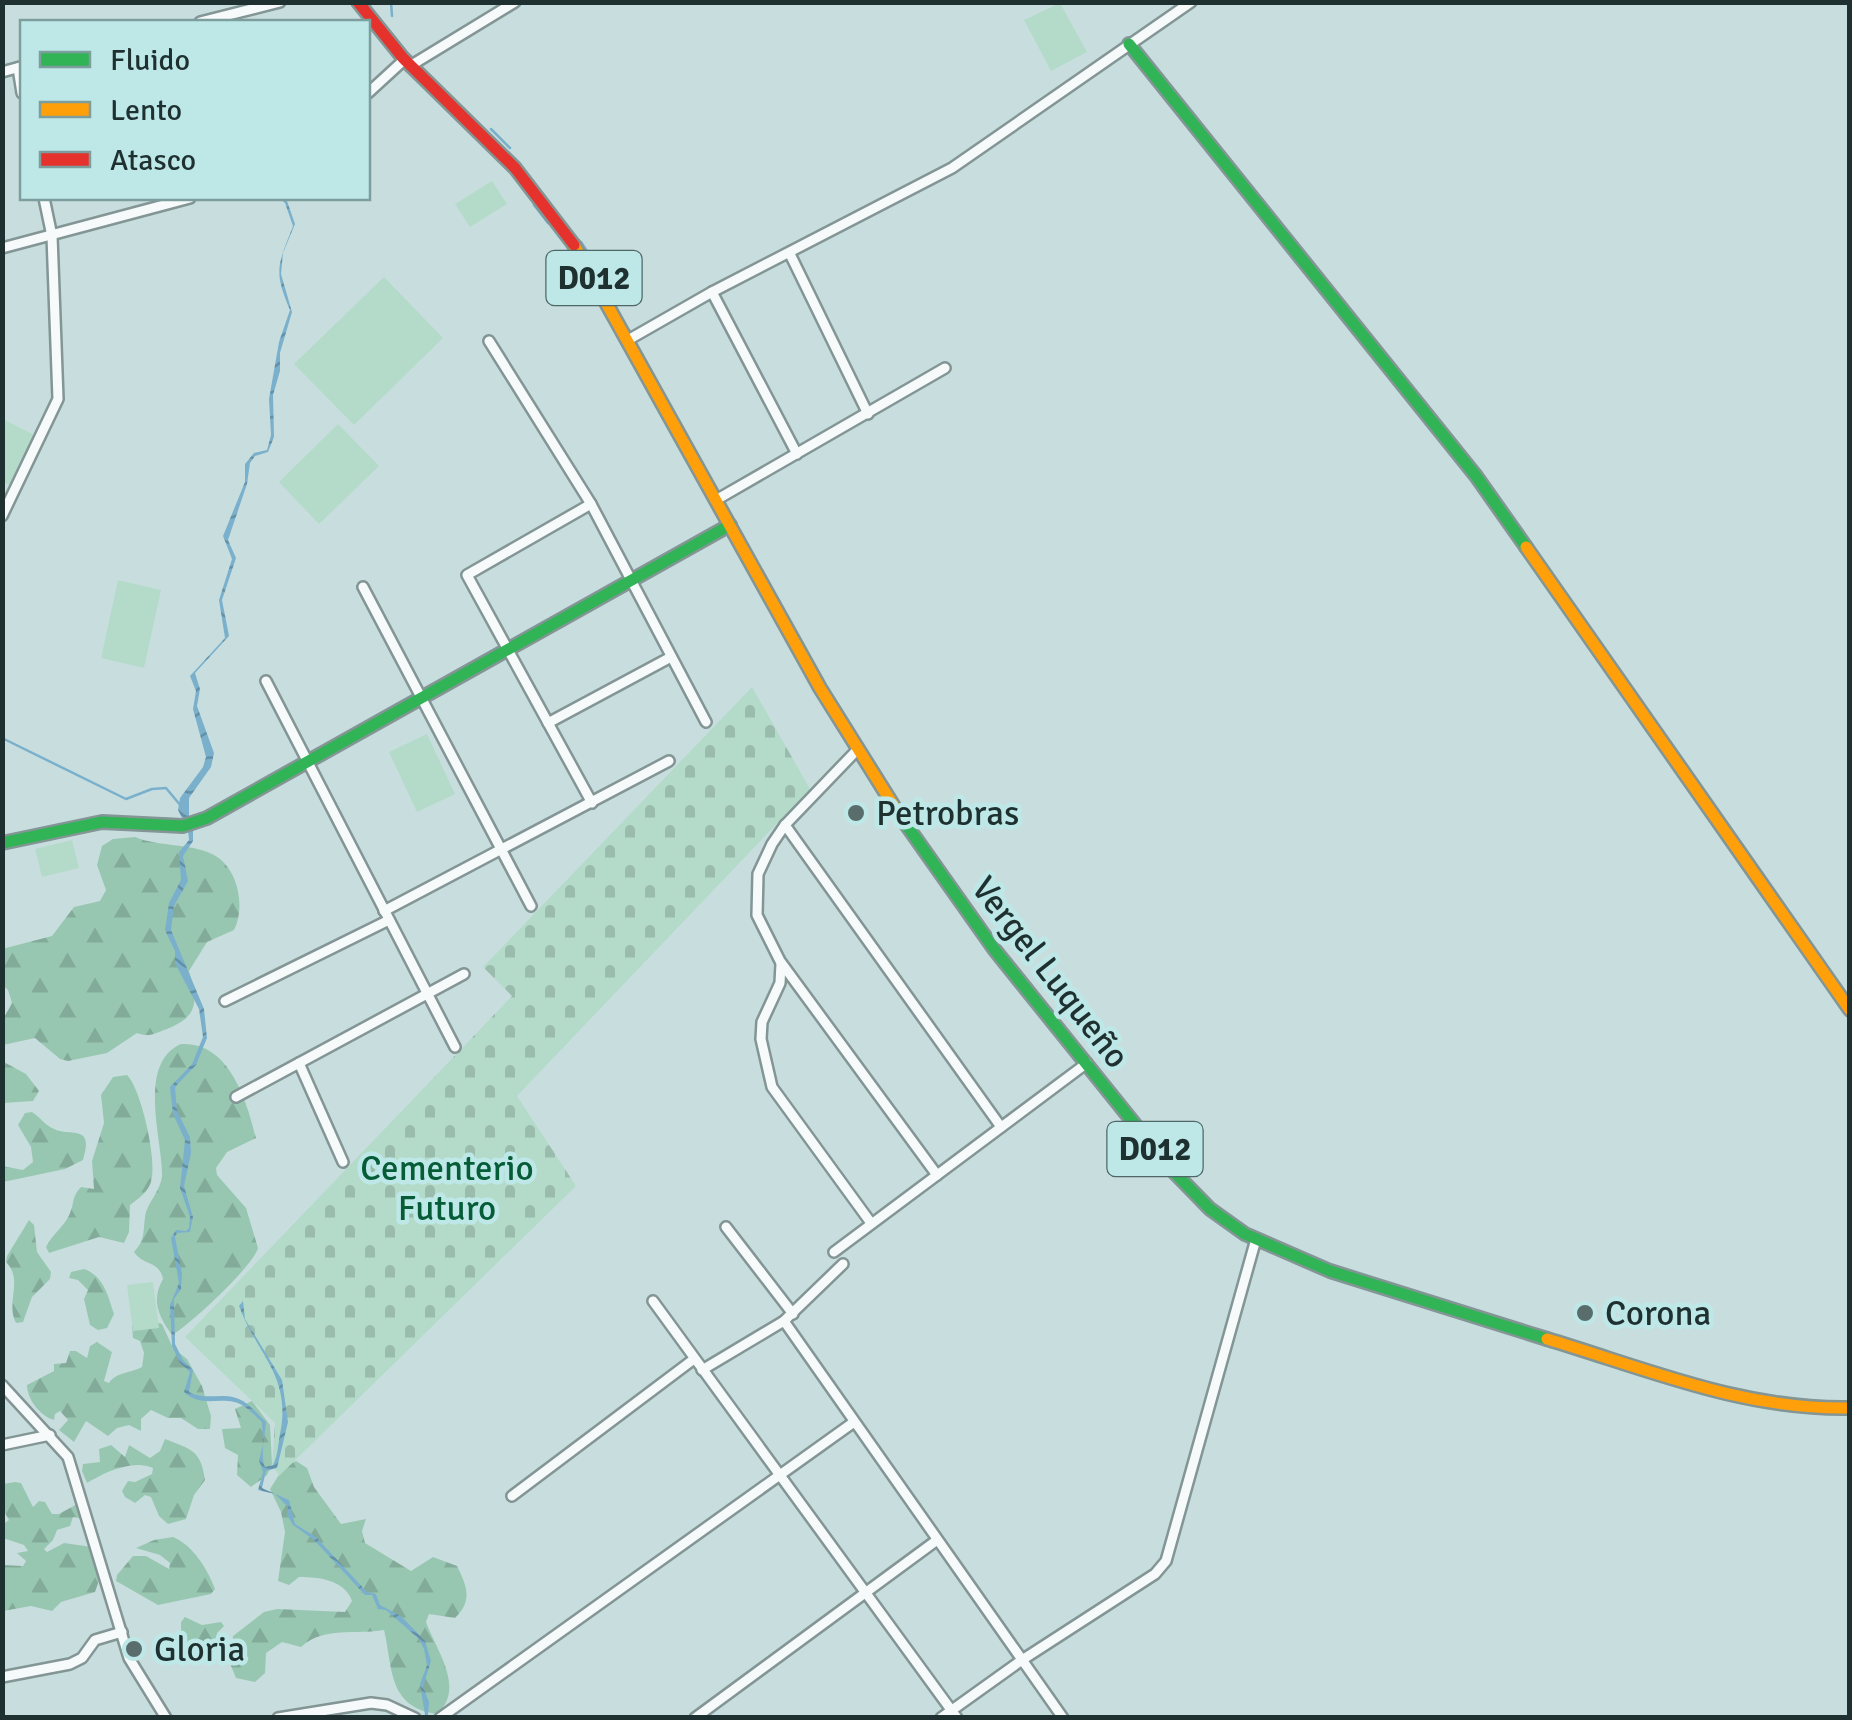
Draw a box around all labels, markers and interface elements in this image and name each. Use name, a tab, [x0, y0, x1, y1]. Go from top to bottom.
legend	[20, 20, 370, 200]
text: Fluido	[110, 42, 190, 79]
text: Lento	[110, 92, 182, 129]
text: Atasco	[110, 142, 196, 179]
road number: D012	[546, 251, 642, 305]
place label: Petrobras	[876, 792, 1019, 835]
marker: Petrobras	[845, 802, 867, 824]
street label: Vergel Luqueño	[962, 868, 1139, 1077]
road number: D012	[1108, 1122, 1202, 1176]
park label: Cementerio Futuro	[360, 1147, 534, 1230]
place label: Corona	[1605, 1292, 1711, 1335]
marker: Corona	[1574, 1302, 1596, 1324]
place label: Gloria	[154, 1628, 245, 1671]
marker: Gloria	[123, 1638, 145, 1660]

